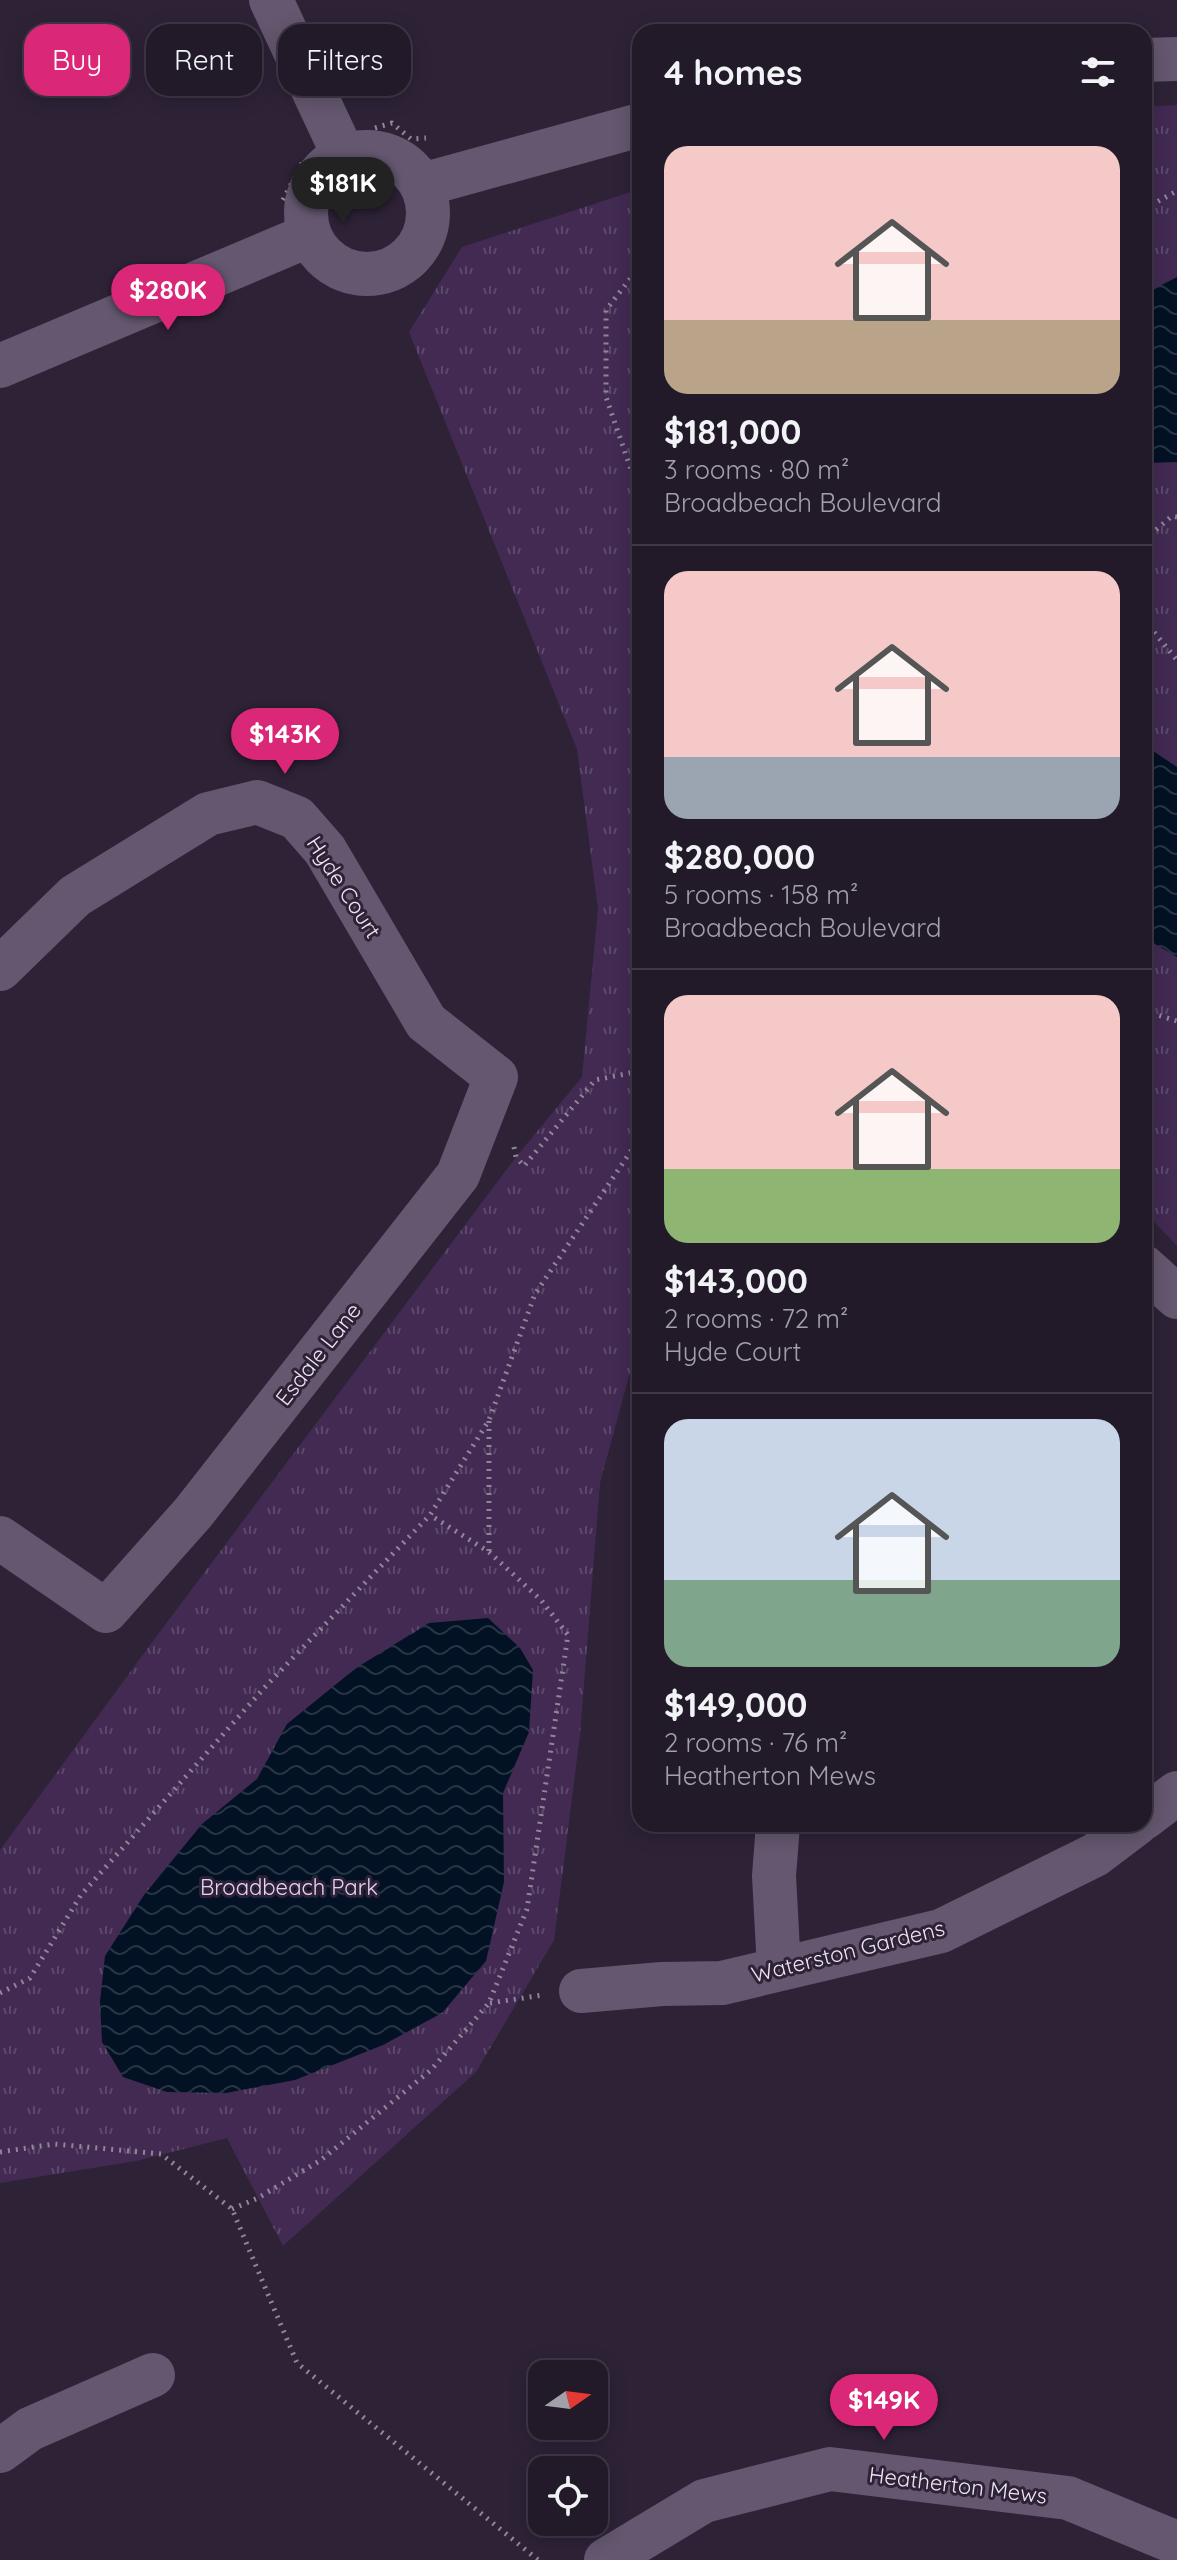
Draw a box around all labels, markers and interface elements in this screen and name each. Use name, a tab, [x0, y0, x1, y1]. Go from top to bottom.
chip: Buy	[24, 24, 130, 96]
chip: Rent	[146, 24, 262, 96]
chip: Filters	[278, 24, 411, 96]
icon: filters	[1076, 50, 1120, 94]
text: 4 homes	[664, 51, 802, 94]
pin: $181K	[287, 157, 399, 225]
text: $181K	[309, 166, 377, 199]
icon: home	[820, 198, 964, 342]
pin: $280K	[112, 264, 224, 332]
text: $280K	[129, 273, 207, 306]
text: $181,000	[664, 410, 801, 453]
text: 3 rooms · 80 m²	[664, 453, 849, 486]
text: Broadbeach Boulevard	[664, 486, 942, 519]
icon: home	[820, 623, 964, 767]
pin: $143K	[229, 708, 341, 776]
text: $143K	[249, 717, 321, 750]
street label: Hyde Court	[301, 831, 387, 943]
text: $280,000	[664, 835, 815, 878]
text: 5 rooms · 158 m²	[664, 878, 858, 911]
text: Broadbeach Boulevard	[664, 911, 942, 944]
icon: home	[820, 1047, 964, 1191]
text: $143,000	[664, 1259, 808, 1302]
street label: Esdale Lane	[269, 1297, 367, 1411]
text: 2 rooms · 72 m²	[664, 1302, 848, 1335]
text: Hyde Court	[664, 1335, 801, 1368]
icon: home	[820, 1471, 964, 1615]
text: $149,000	[664, 1683, 807, 1726]
text: 2 rooms · 76 m²	[664, 1726, 847, 1759]
text: Heatherton Mews	[664, 1759, 876, 1792]
park label: Broadbeach Park	[200, 1873, 378, 1901]
street label: Waterston Gardens	[749, 1913, 947, 1989]
north arrow	[528, 2360, 608, 2440]
map controls	[528, 2360, 608, 2536]
pin: $149K	[828, 2374, 940, 2442]
text: $149K	[848, 2383, 920, 2416]
button: locate	[528, 2456, 608, 2536]
street label: Heatherton Mews	[867, 2460, 1049, 2510]

